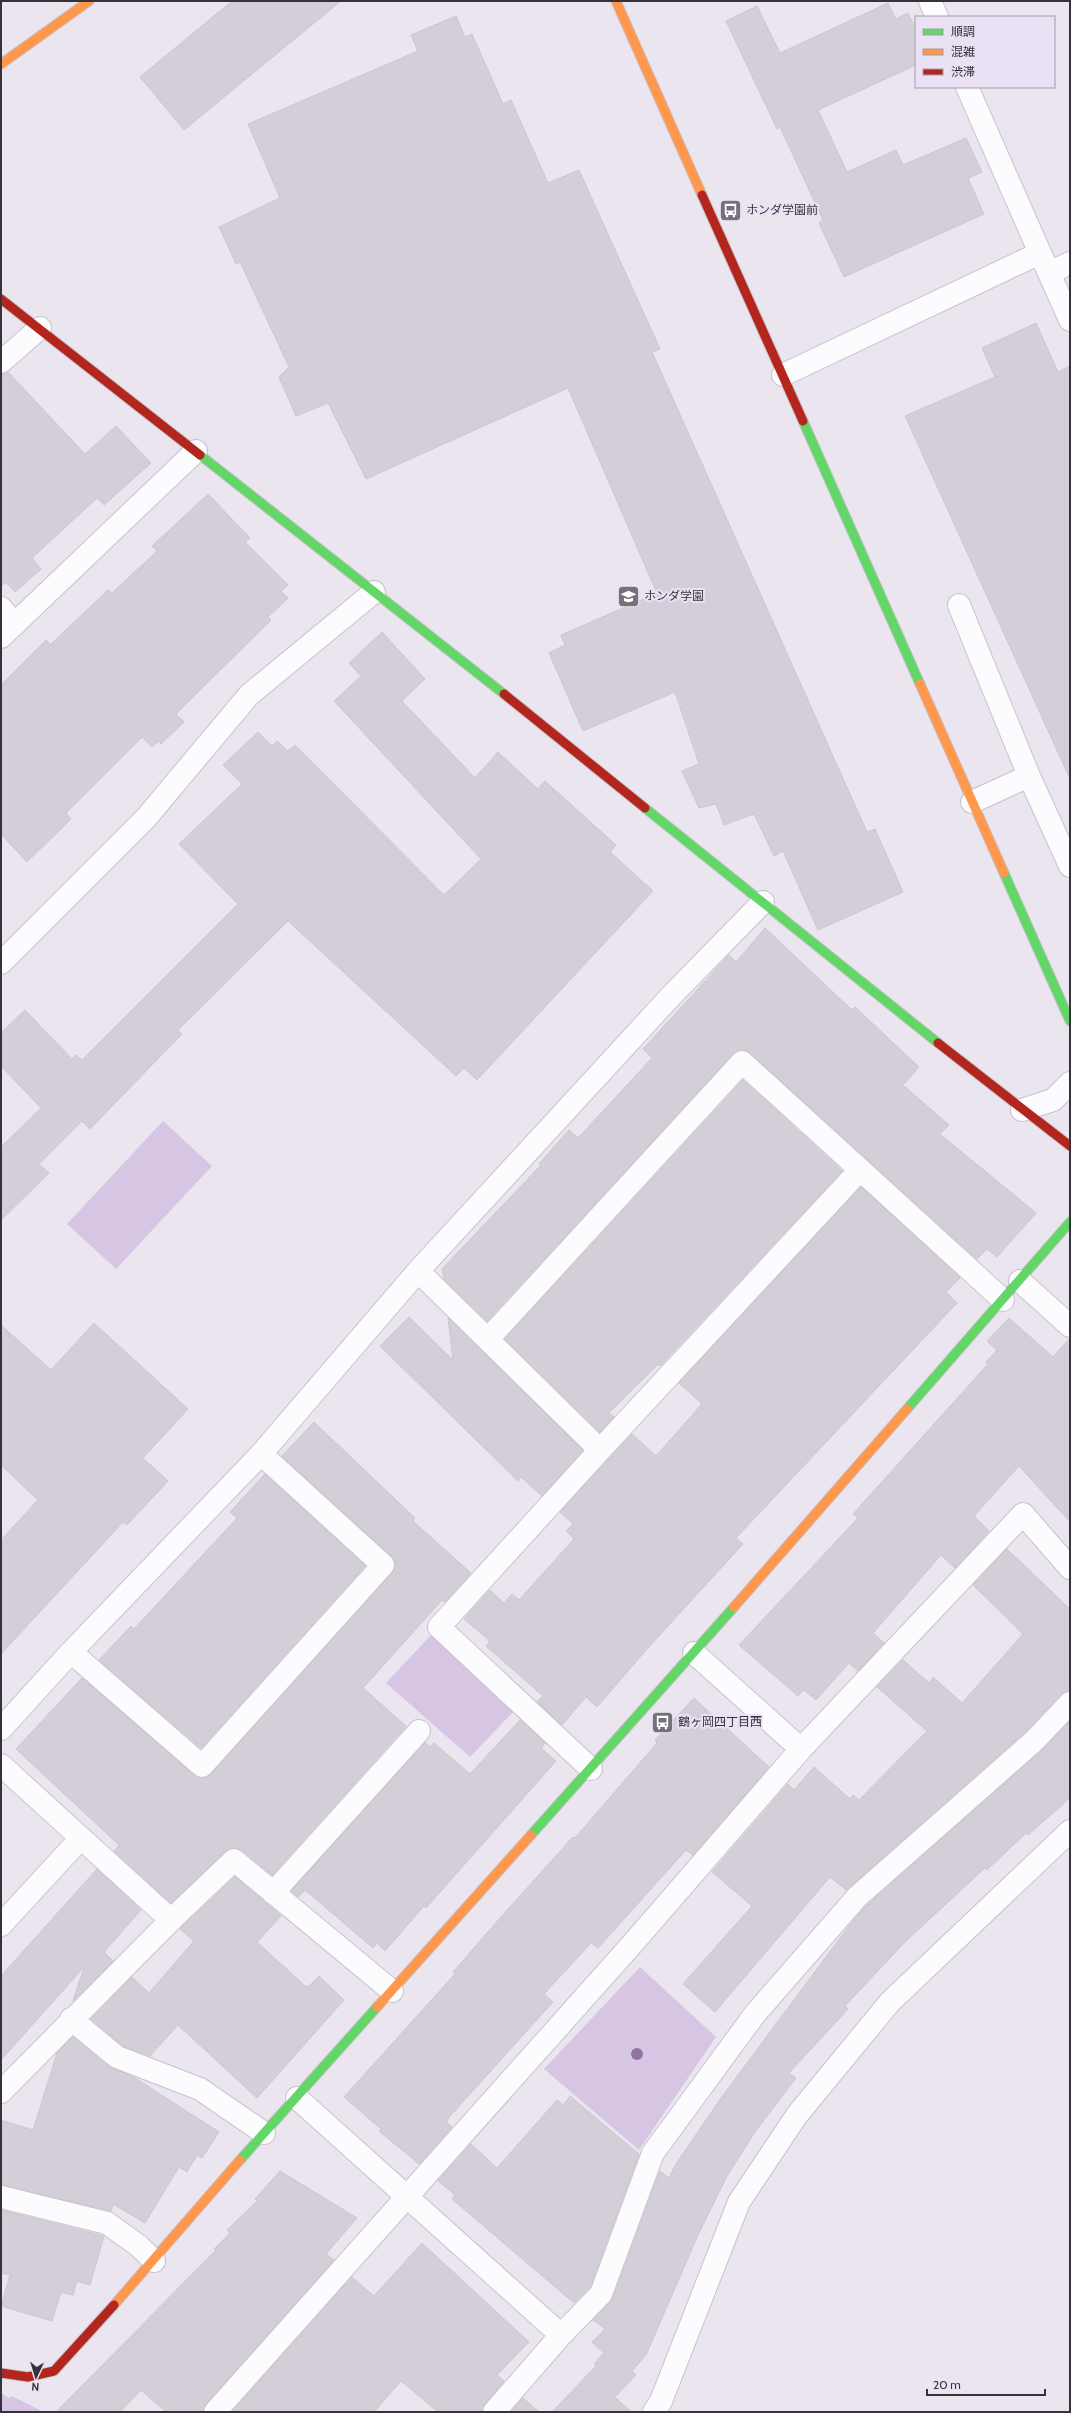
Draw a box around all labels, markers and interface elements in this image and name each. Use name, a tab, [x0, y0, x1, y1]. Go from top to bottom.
legend	[915, 16, 1055, 88]
text: 順調	[951, 24, 975, 39]
text: 混雑	[951, 44, 975, 59]
text: 渋滞	[951, 64, 975, 79]
bus stop icon: ホンダ学園前	[718, 197, 744, 223]
place label: ホンダ学園前	[746, 202, 818, 217]
school or university icon: ホンダ学園	[615, 583, 641, 609]
place label: ホンダ学園	[644, 588, 704, 603]
bus stop icon: 鶴ヶ岡四丁目西	[649, 1709, 675, 1735]
place label: 鶴ヶ岡四丁目西	[678, 1714, 762, 1729]
north arrow	[16, 2357, 56, 2397]
scale bar	[927, 2371, 1045, 2397]
text: 20 m	[933, 2377, 961, 2392]
text: N	[31, 2380, 40, 2394]

